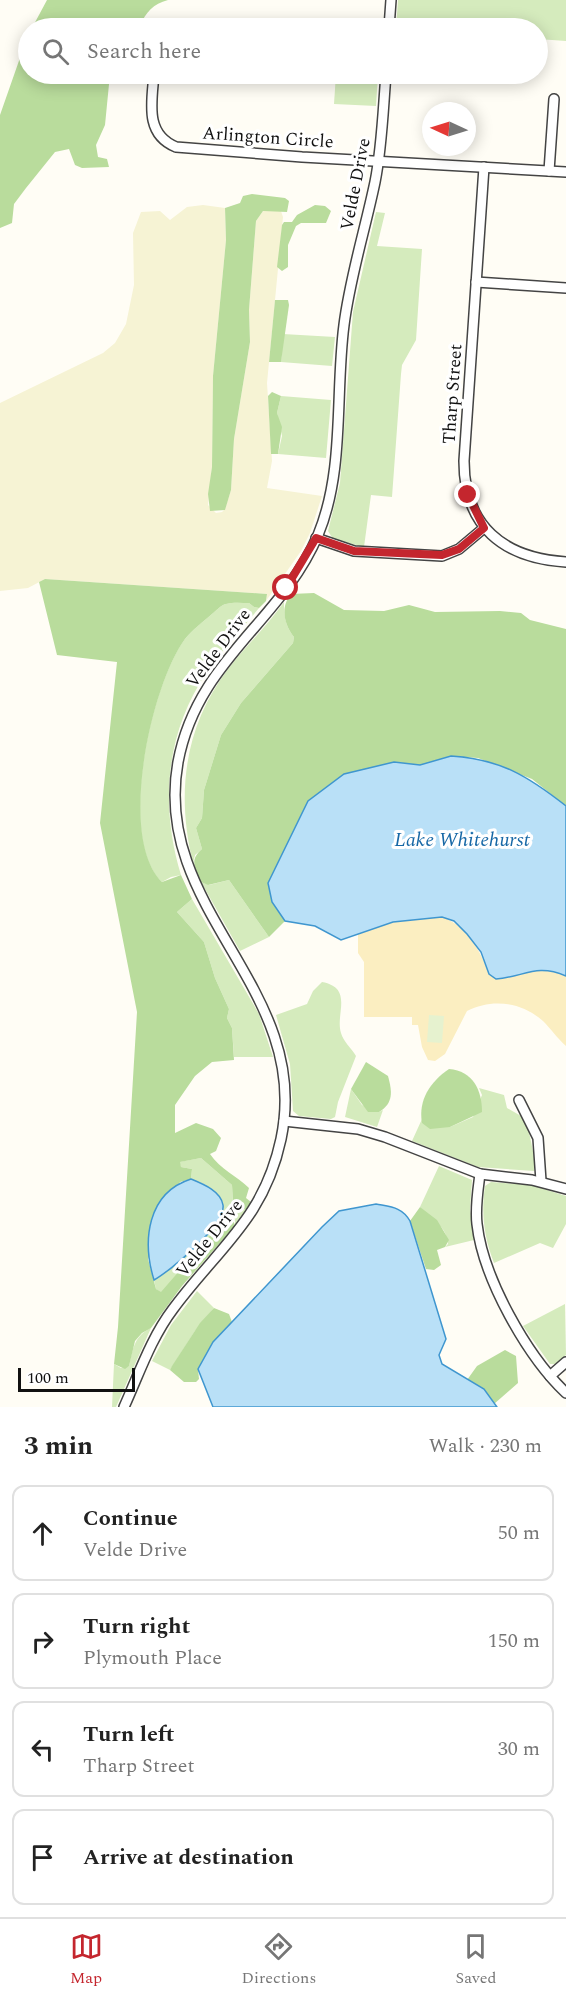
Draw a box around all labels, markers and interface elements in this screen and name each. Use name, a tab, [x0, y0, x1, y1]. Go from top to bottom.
search box	[18, 18, 548, 84]
icon: search	[39, 35, 72, 68]
text: Search here	[87, 35, 201, 68]
north arrow	[422, 102, 476, 156]
street label: Arlington Circle	[202, 119, 334, 156]
street label: Velde Drive	[333, 135, 378, 233]
street label: Tharp Street	[436, 343, 469, 445]
route end	[454, 481, 480, 507]
route start	[272, 574, 298, 600]
street label: Velde Drive	[179, 603, 257, 694]
water label: Lake Whitehurst	[394, 825, 531, 855]
street label: Velde Drive	[169, 1193, 249, 1283]
scale bar	[18, 1365, 135, 1392]
text: 100 m	[27, 1366, 69, 1390]
text: 3 min	[24, 1426, 93, 1466]
text: Walk · 230 m	[429, 1431, 542, 1461]
text: Continue	[83, 1502, 178, 1535]
icon: ahead	[26, 1517, 59, 1550]
text: 50 m	[498, 1518, 540, 1548]
text: Velde Drive	[83, 1535, 187, 1565]
text: Turn right	[83, 1610, 190, 1643]
icon: right	[26, 1625, 59, 1658]
text: 150 m	[488, 1626, 540, 1656]
text: Plymouth Place	[83, 1643, 222, 1673]
text: Turn left	[83, 1718, 175, 1751]
icon: left	[26, 1733, 59, 1766]
text: 30 m	[498, 1734, 540, 1764]
text: Tharp Street	[83, 1751, 195, 1781]
icon: arrive	[26, 1841, 59, 1874]
text: Arrive at destination	[83, 1841, 294, 1874]
tab: Map	[70, 1930, 103, 1990]
tab: Directions	[242, 1930, 316, 1990]
tab: Saved	[455, 1930, 496, 1990]

